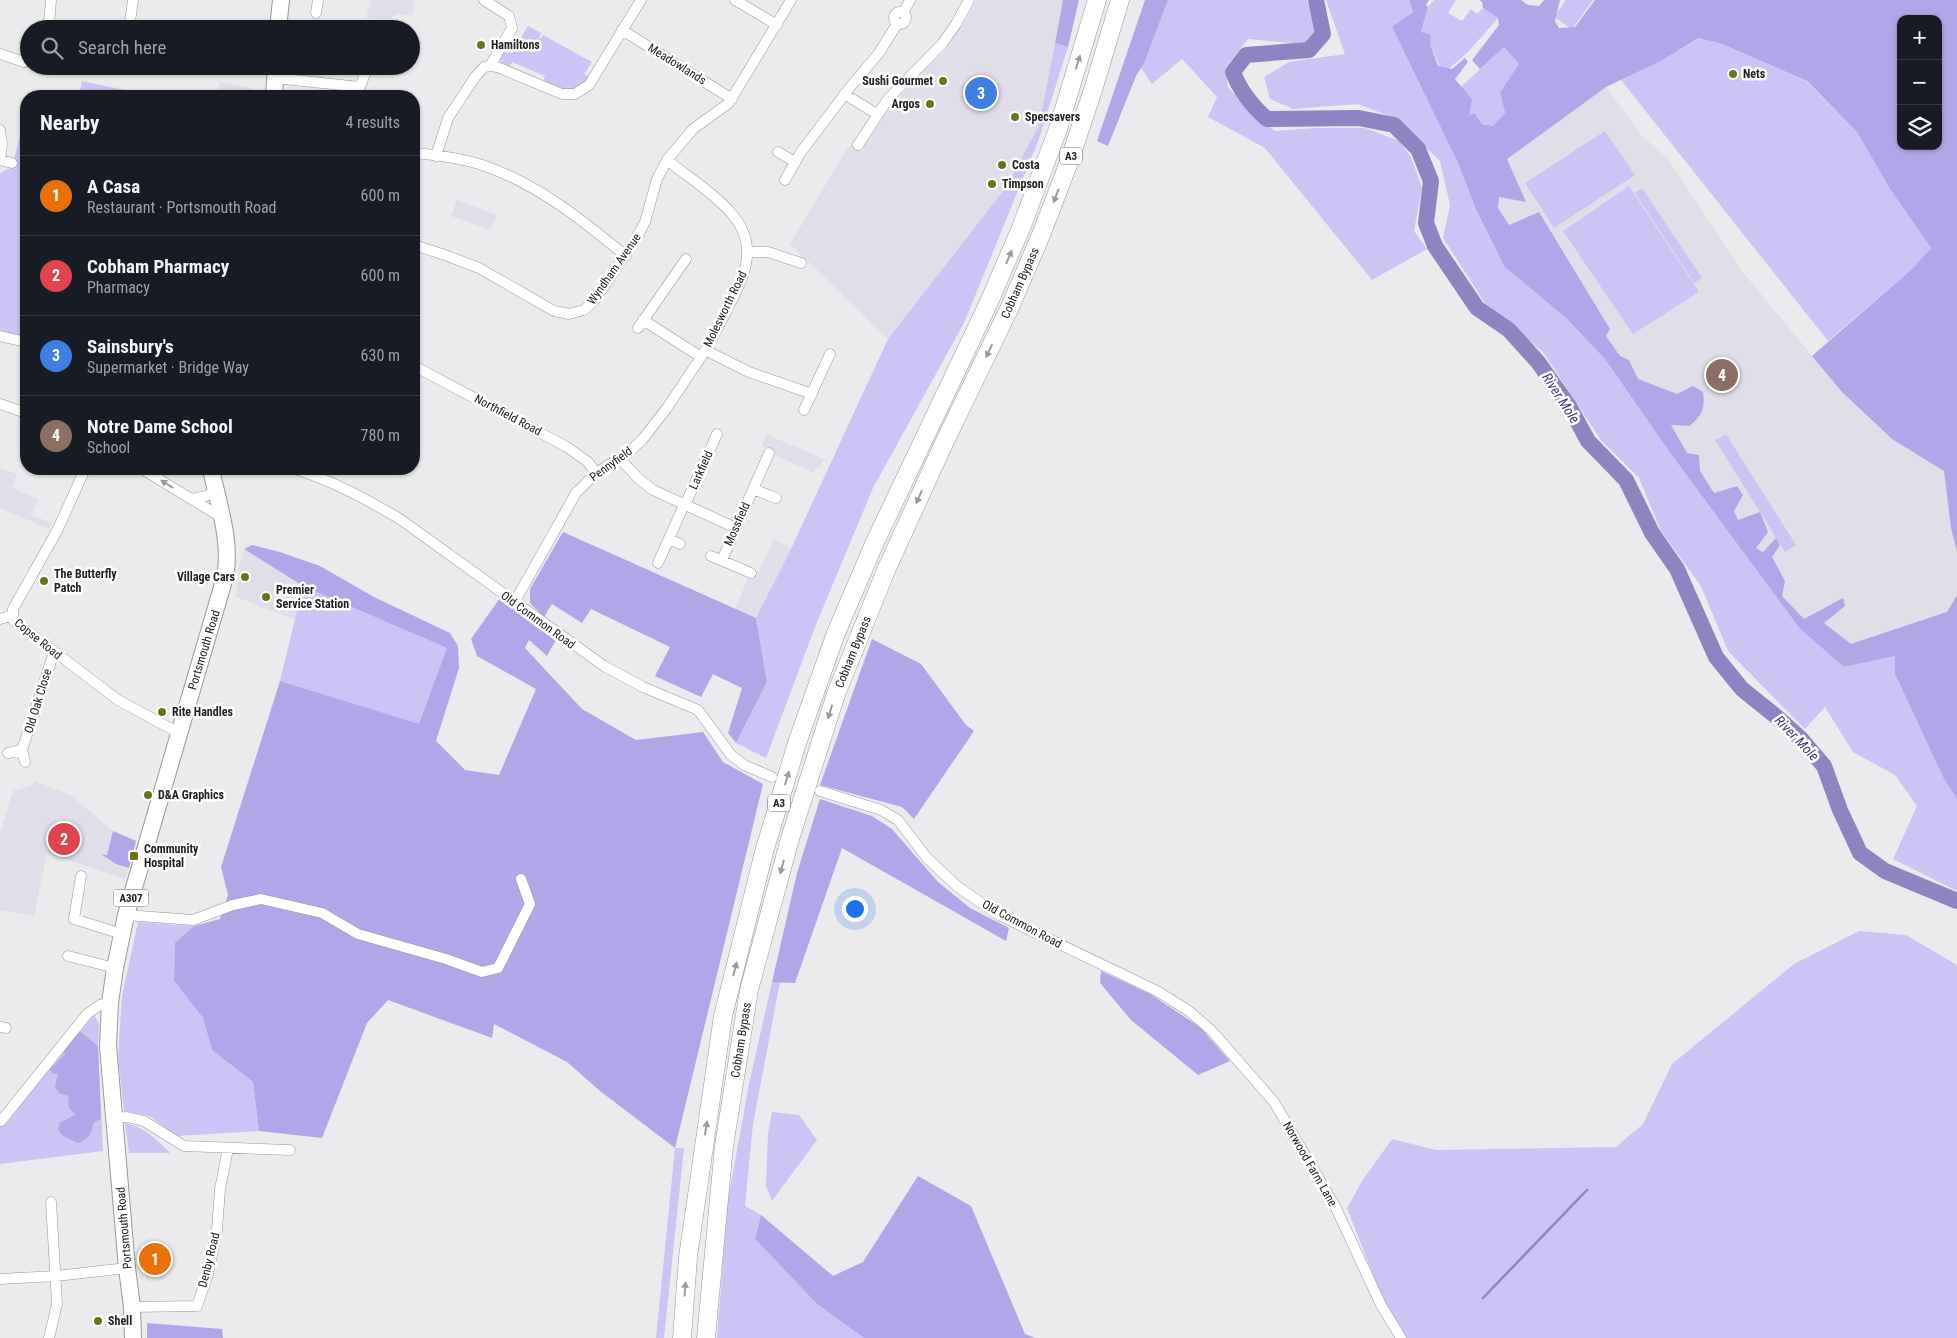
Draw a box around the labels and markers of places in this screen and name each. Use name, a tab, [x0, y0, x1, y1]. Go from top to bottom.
place label: Hamiltons	[491, 38, 540, 52]
marker: Hamiltons	[475, 39, 487, 51]
place label: Nets	[1743, 67, 1766, 81]
marker: Nets	[1727, 68, 1739, 80]
place label: Sushi Gourmet	[862, 74, 933, 88]
pin: 3	[965, 74, 997, 112]
marker: Sushi Gourmet	[937, 75, 949, 87]
place label: Argos	[892, 97, 921, 111]
marker: Argos	[924, 98, 936, 110]
place label: Specsavers	[1025, 110, 1081, 124]
marker: Specsavers	[1009, 111, 1021, 123]
place label: Costa	[1012, 158, 1040, 172]
marker: Costa	[996, 159, 1008, 171]
place label: Timpson	[1002, 177, 1044, 191]
marker: Timpson	[986, 178, 998, 190]
pin: 4	[1706, 356, 1738, 394]
place label: The Butterfly Patch	[54, 567, 117, 595]
place label: Village Cars	[177, 570, 236, 584]
marker: Village Cars	[239, 571, 251, 583]
marker: The Butterfly Patch	[38, 575, 50, 587]
place label: Premier Service Station	[276, 583, 349, 611]
marker: Premier Service Station	[260, 591, 272, 603]
place label: Rite Handles	[172, 705, 233, 719]
marker: Rite Handles	[156, 706, 168, 718]
place label: D&A Graphics	[158, 788, 225, 802]
marker: D&A Graphics	[142, 789, 154, 801]
pin: 2	[48, 820, 80, 858]
place label: Community Hospital	[144, 842, 199, 870]
marker: Community Hospital	[128, 850, 140, 862]
pin: 1	[139, 1240, 171, 1278]
place label: Shell	[108, 1314, 132, 1328]
marker: Shell	[92, 1315, 104, 1327]

